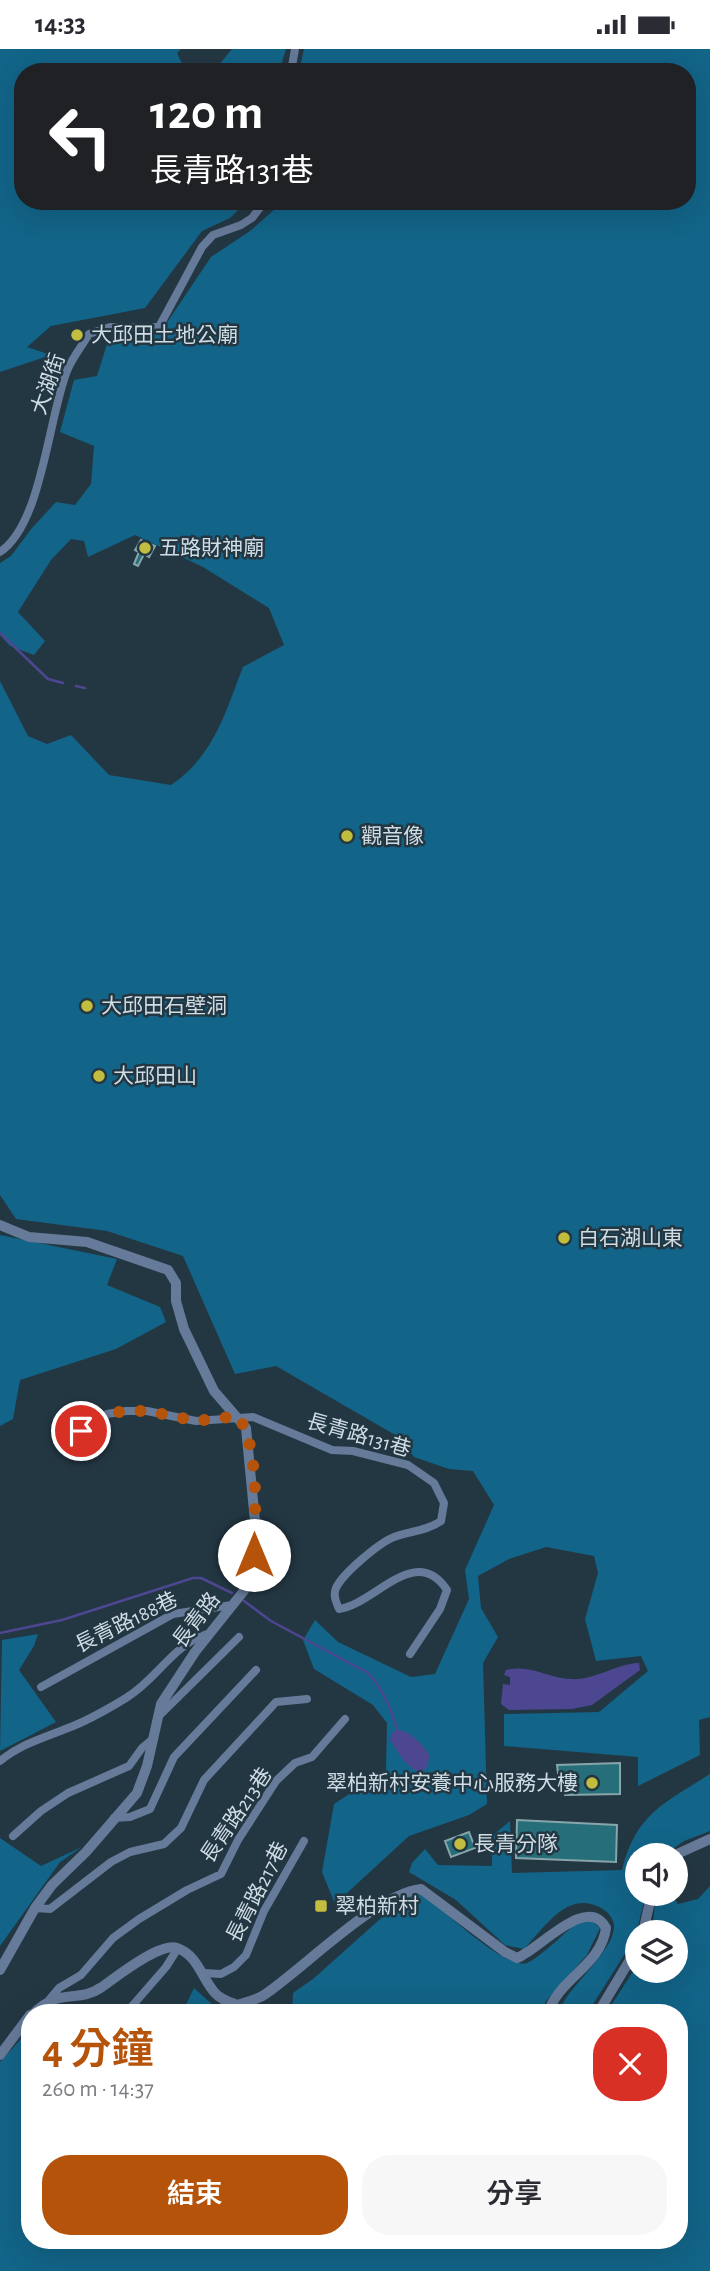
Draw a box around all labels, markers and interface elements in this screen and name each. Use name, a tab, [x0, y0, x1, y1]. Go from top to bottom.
text: 14:33	[35, 11, 86, 37]
text: 120 m	[150, 89, 263, 138]
icon: left	[35, 91, 126, 182]
text: 長青路131巷	[150, 155, 313, 187]
place label: 大邱田土地公廟	[91, 324, 238, 346]
marker: 大邱田土地公廟	[69, 327, 85, 343]
street label: 大湖街	[27, 351, 69, 417]
place label: 五路財神廟	[159, 537, 264, 559]
marker: 五路財神廟	[137, 540, 153, 556]
place label: 觀音像	[361, 824, 424, 847]
marker: 觀音像	[339, 828, 355, 844]
place label: 大邱田石壁洞	[101, 995, 227, 1017]
marker: 大邱田石壁洞	[79, 998, 95, 1014]
place label: 大邱田山	[113, 1065, 197, 1087]
marker: 大邱田山	[91, 1068, 107, 1084]
place label: 白石湖山東	[578, 1227, 683, 1249]
marker: 白石湖山東	[556, 1230, 572, 1246]
pin	[51, 1401, 111, 1461]
street label: 長青路131巷	[304, 1410, 414, 1460]
icon: arrive	[62, 1412, 100, 1450]
position arrow	[217, 1518, 291, 1592]
street label: 長青路188巷	[71, 1588, 181, 1656]
street label: 長青路	[168, 1588, 224, 1652]
street label: 長青路213巷	[196, 1763, 276, 1867]
place label: 翠柏新村安養中心服務大樓	[326, 1772, 578, 1794]
marker: 翠柏新村安養中心服務大樓	[584, 1775, 600, 1791]
place label: 長青分隊	[474, 1833, 558, 1855]
marker: 長青分隊	[452, 1836, 468, 1852]
street label: 長青路217巷	[222, 1838, 292, 1946]
map controls	[625, 1843, 688, 1983]
button: sound	[625, 1843, 688, 1906]
place label: 翠柏新村	[335, 1895, 419, 1917]
marker: 翠柏新村	[313, 1898, 329, 1914]
button: layers	[625, 1920, 688, 1983]
button: close	[593, 2027, 667, 2101]
text: 4 分鐘	[42, 2029, 153, 2071]
text: 260 m · 14:37	[42, 2078, 154, 2101]
button: 結束	[42, 2155, 348, 2235]
button: 分享	[362, 2155, 667, 2235]

